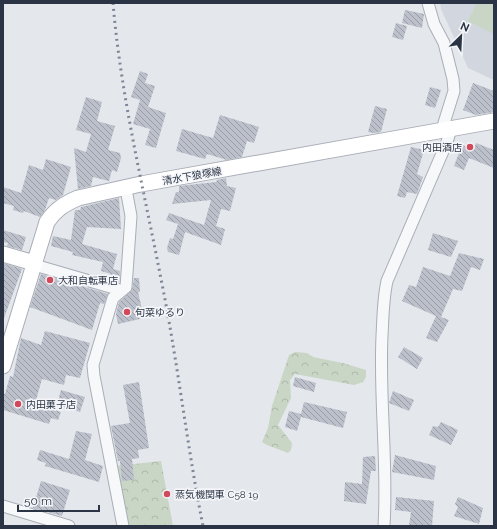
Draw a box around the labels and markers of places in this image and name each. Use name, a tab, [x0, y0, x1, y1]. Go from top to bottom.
place label: 内田酒店	[422, 142, 462, 153]
marker: 内田酒店	[465, 142, 475, 152]
marker: 大和自転車店	[45, 275, 55, 285]
place label: 大和自転車店	[58, 275, 118, 286]
marker: 旬菜ゆるり	[122, 307, 132, 317]
place label: 旬菜ゆるり	[135, 307, 185, 318]
marker: 内田菓子店	[13, 399, 23, 409]
place label: 内田菓子店	[26, 399, 76, 410]
marker: 蒸気機関車 C58 19	[162, 489, 172, 499]
place label: 蒸気機関車 C58 19	[175, 489, 259, 500]

